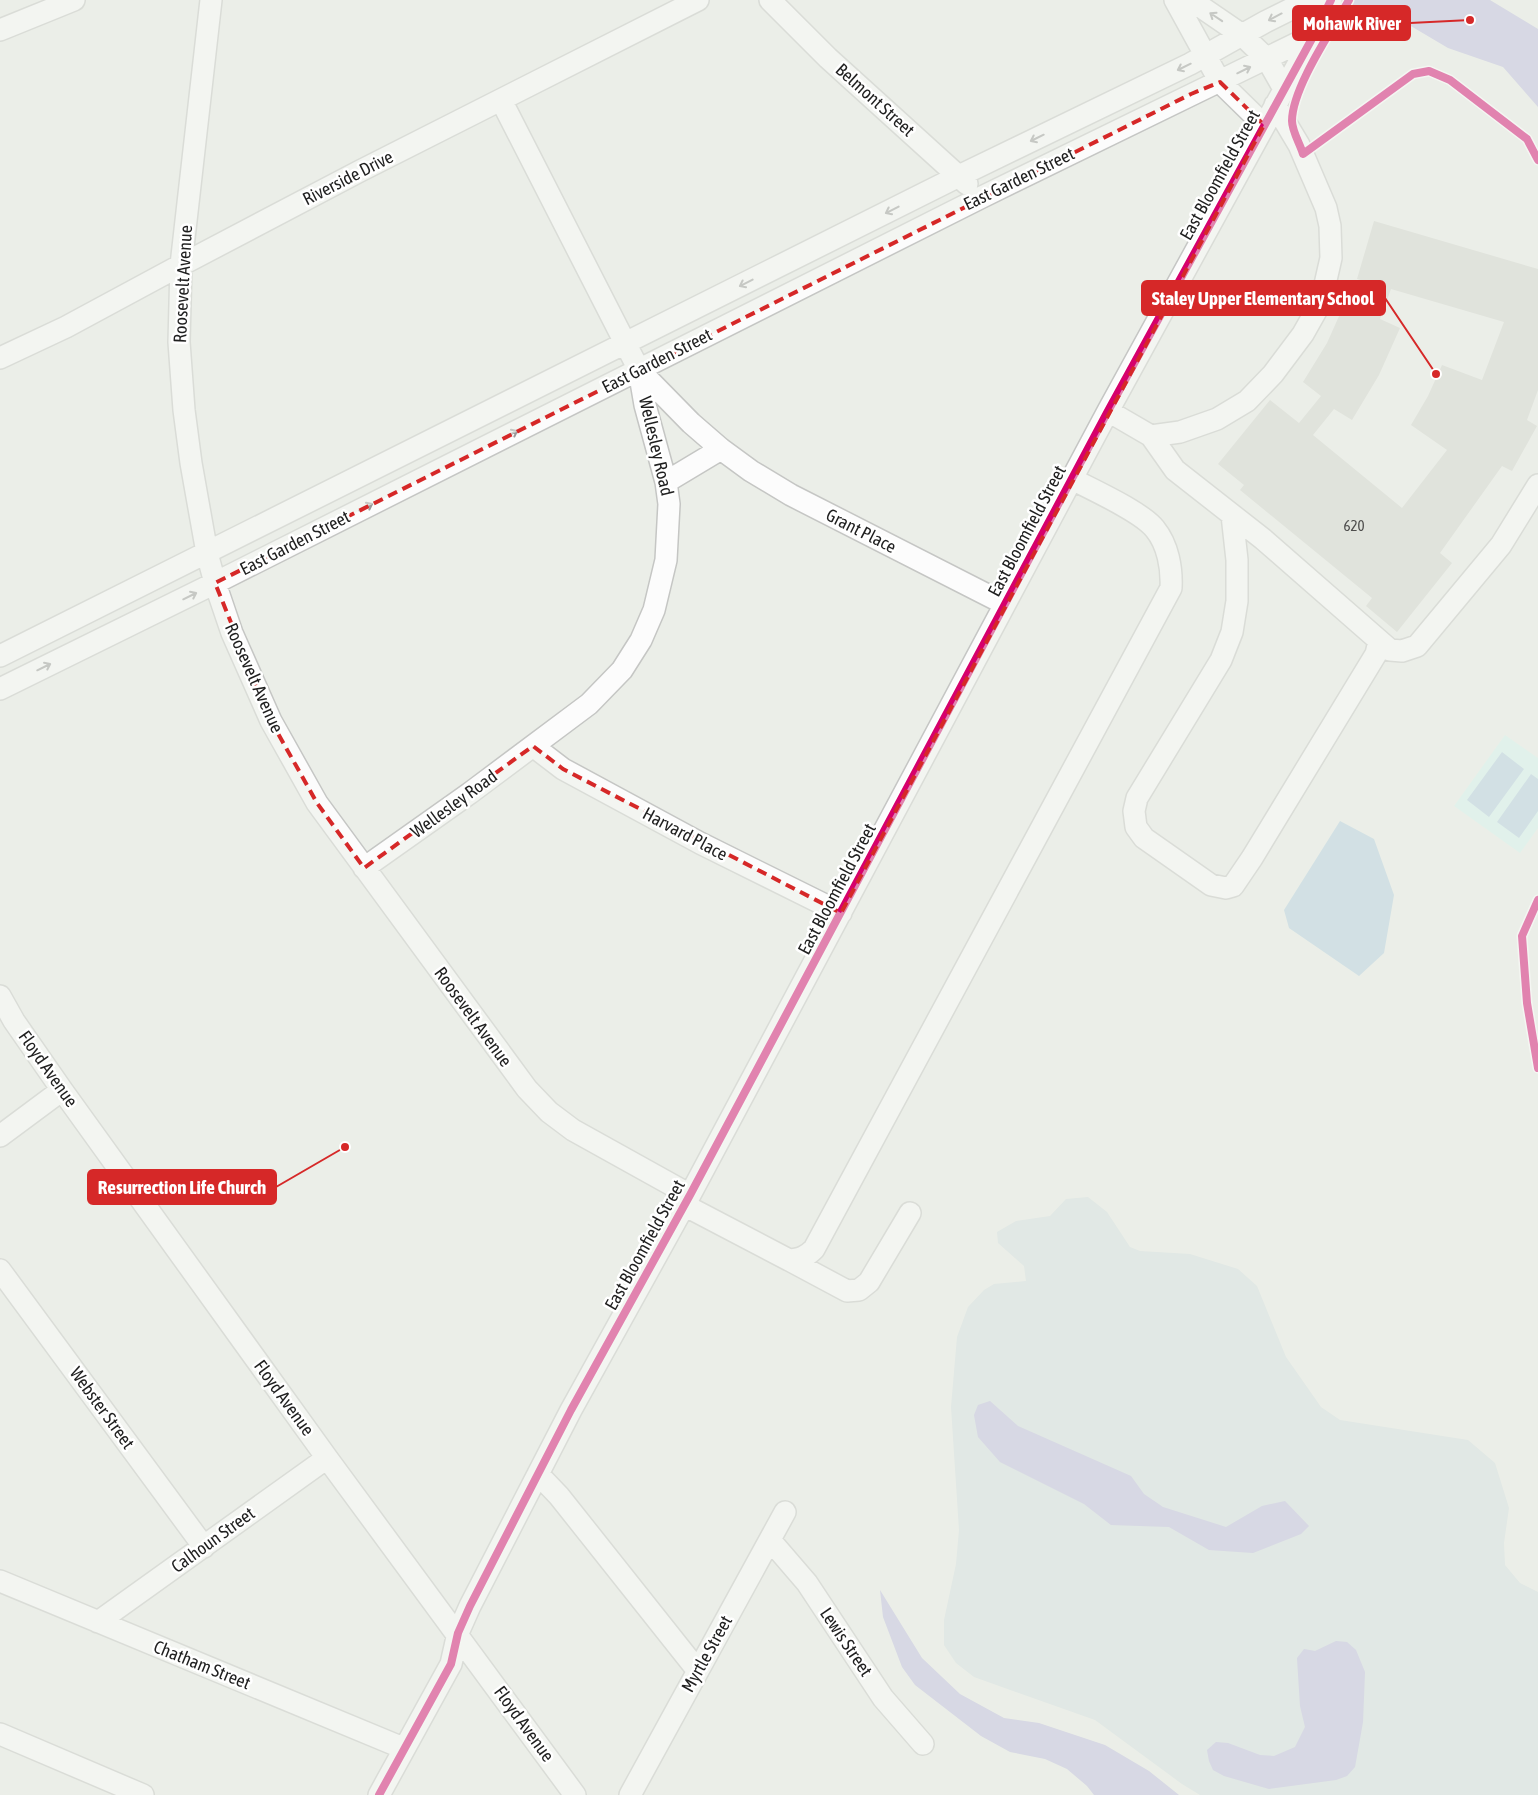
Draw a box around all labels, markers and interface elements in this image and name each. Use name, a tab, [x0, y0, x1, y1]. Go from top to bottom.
callout: Mohawk River	[1293, 6, 1410, 40]
one-way arrow	[1210, 12, 1224, 22]
one-way arrow	[1267, 12, 1282, 22]
text: Mohawk River	[1303, 12, 1401, 34]
street label: Belmont Street	[832, 59, 919, 140]
one-way arrow	[1176, 62, 1191, 72]
one-way arrow	[1236, 65, 1251, 74]
street label: East Bloomfield Street	[1175, 106, 1264, 243]
one-way arrow	[1030, 133, 1045, 143]
street label: East Garden Street	[960, 143, 1078, 214]
street label: Riverside Drive	[299, 146, 396, 209]
one-way arrow	[884, 205, 899, 215]
street label: Roosevelt Avenue	[169, 225, 196, 343]
one-way arrow	[739, 278, 754, 288]
callout: Staley Upper Elementary School	[1142, 281, 1385, 315]
text: Staley Upper Elementary School	[1152, 287, 1375, 309]
street label: East Garden Street	[598, 324, 715, 397]
street label: Wellesley Road	[635, 394, 678, 498]
one-way arrow	[503, 429, 518, 438]
street label: East Bloomfield Street	[983, 462, 1070, 600]
one-way arrow	[358, 502, 373, 511]
street label: Grant Place	[823, 504, 900, 557]
street label: East Garden Street	[236, 506, 353, 579]
house number: 620	[1343, 517, 1365, 534]
one-way arrow	[182, 591, 197, 600]
street label: Roosevelt Avenue	[221, 620, 288, 736]
one-way arrow	[36, 662, 51, 671]
street label: Wellesley Road	[407, 765, 501, 842]
street label: Harvard Place	[639, 802, 731, 865]
street label: East Bloomfield Street	[793, 820, 880, 958]
street label: Roosevelt Avenue	[430, 963, 517, 1071]
street label: Floyd Avenue	[15, 1027, 82, 1111]
callout: Resurrection Life Church	[88, 1170, 276, 1204]
text: Resurrection Life Church	[98, 1176, 266, 1198]
street label: East Bloomfield Street	[600, 1176, 689, 1313]
street label: Floyd Avenue	[250, 1356, 319, 1440]
street label: Webster Street	[66, 1363, 139, 1453]
street label: Calhoun Street	[167, 1502, 258, 1577]
street label: Lewis Street	[816, 1603, 877, 1680]
street label: Myrtle Street	[677, 1612, 736, 1696]
street label: Chatham Street	[151, 1636, 254, 1693]
street label: Floyd Avenue	[490, 1682, 559, 1766]

